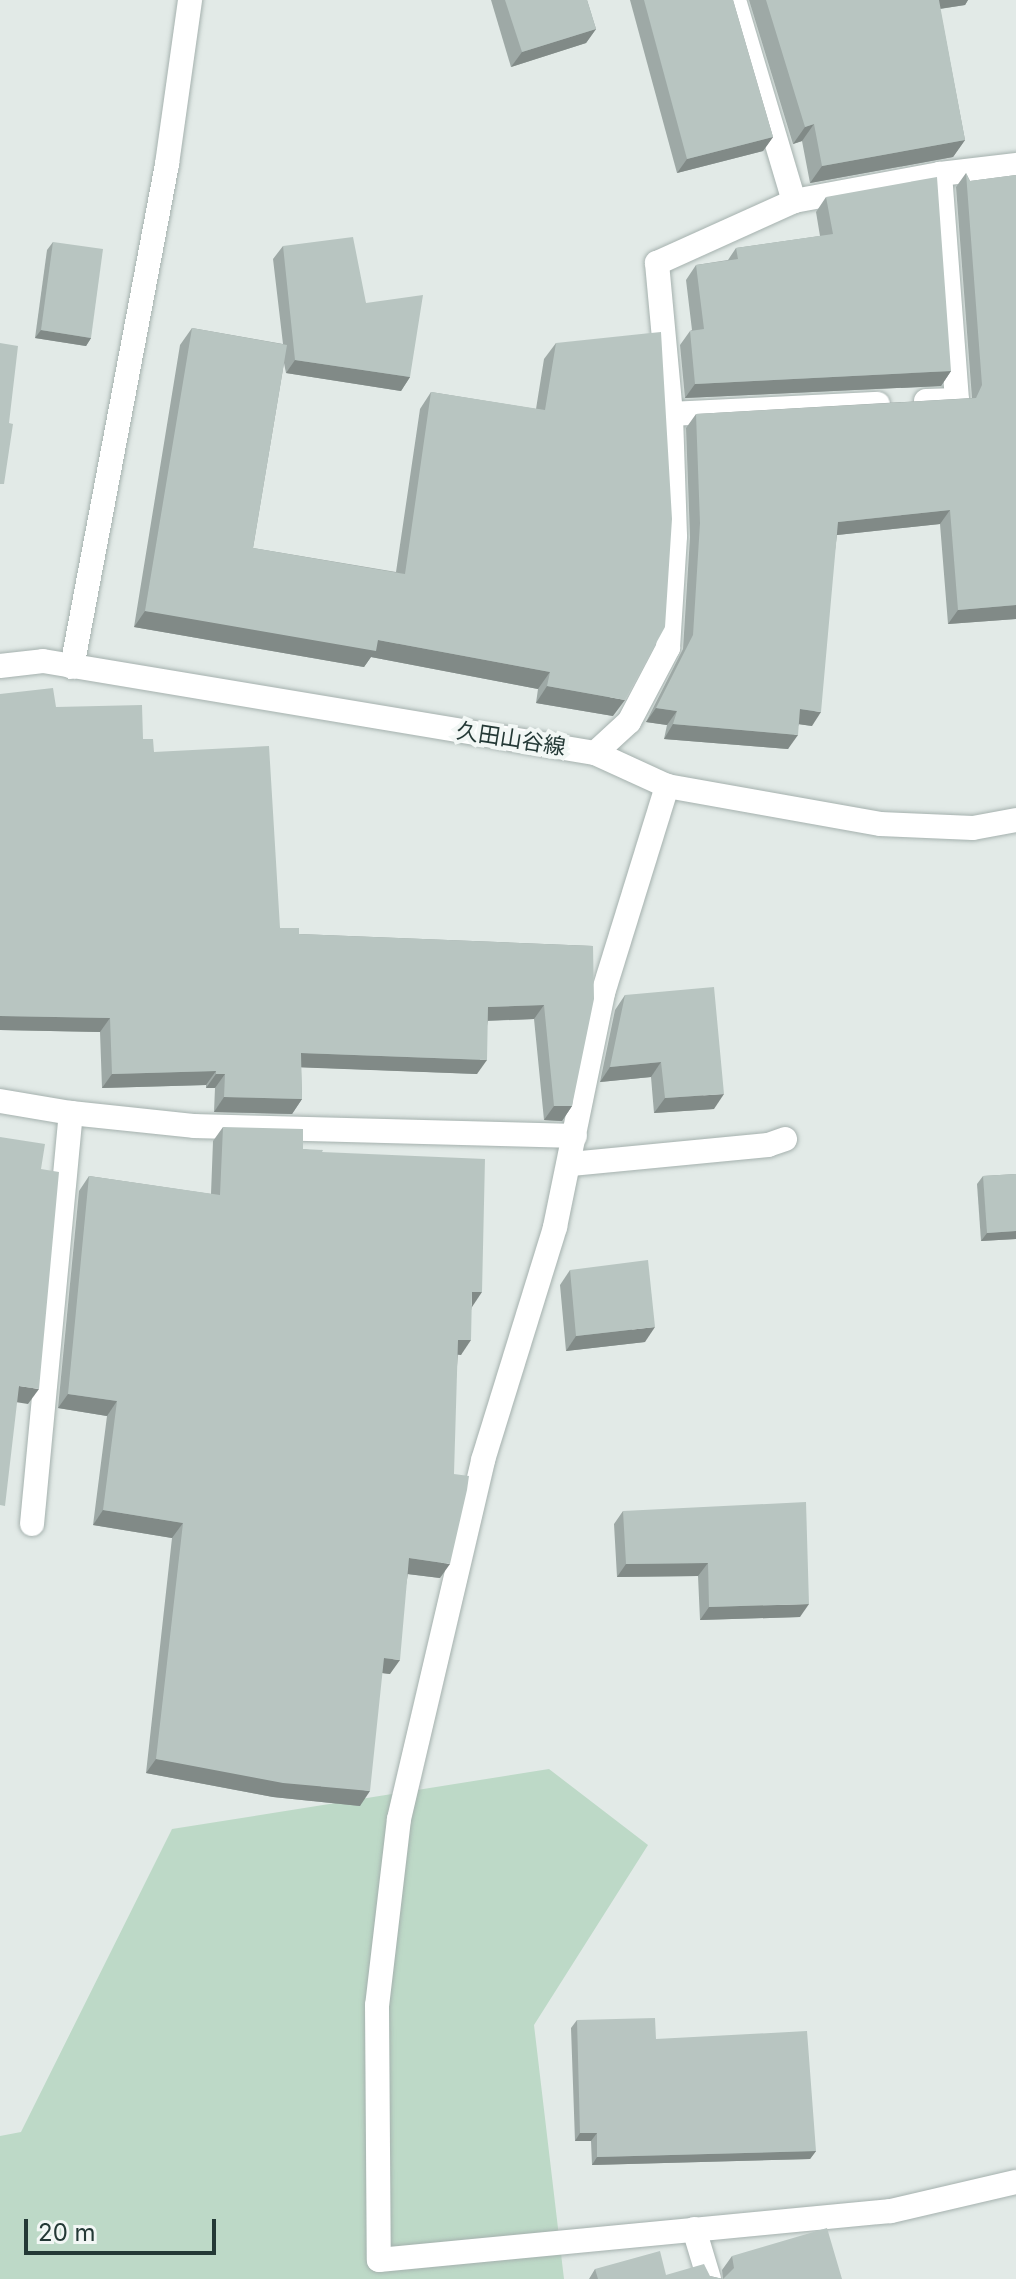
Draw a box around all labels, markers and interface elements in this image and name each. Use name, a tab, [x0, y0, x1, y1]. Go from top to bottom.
street label: 久田山谷線	[455, 717, 567, 761]
scale bar	[28, 2203, 220, 2253]
text: 20 m	[38, 2218, 96, 2247]

